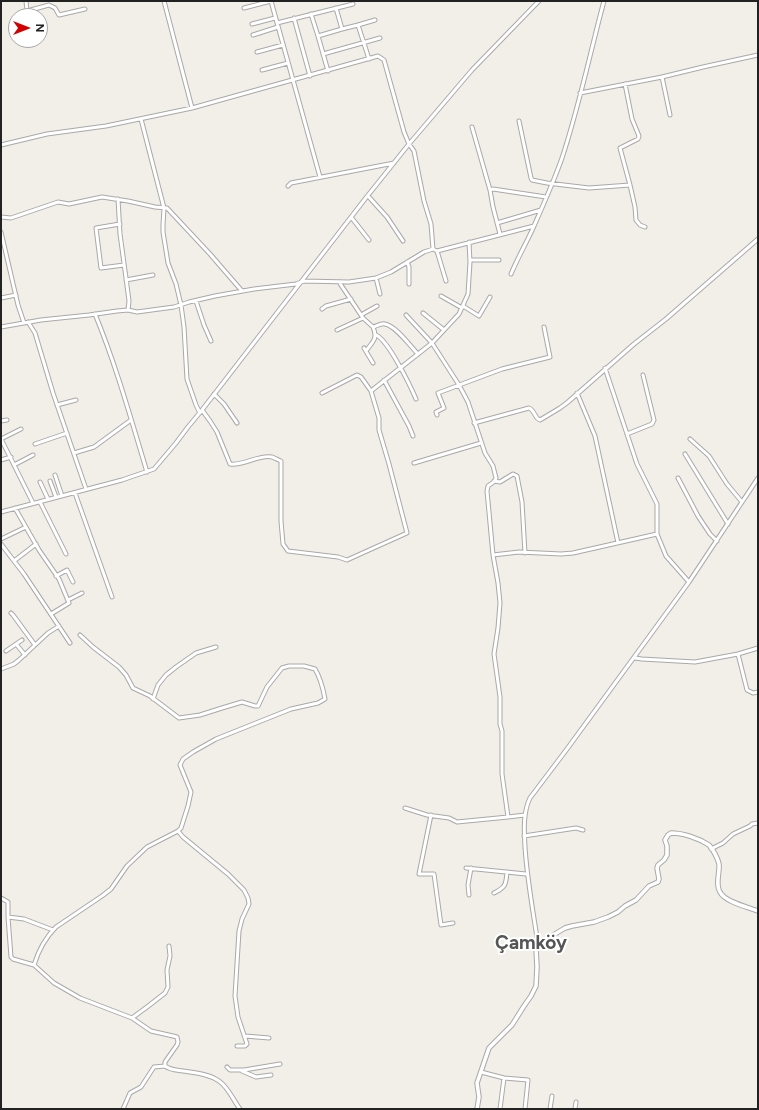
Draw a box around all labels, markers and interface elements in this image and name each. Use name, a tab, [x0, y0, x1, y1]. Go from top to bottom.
north arrow	[8, 8, 48, 48]
text: N	[33, 24, 46, 32]
district label: Çamköy	[495, 932, 567, 954]

